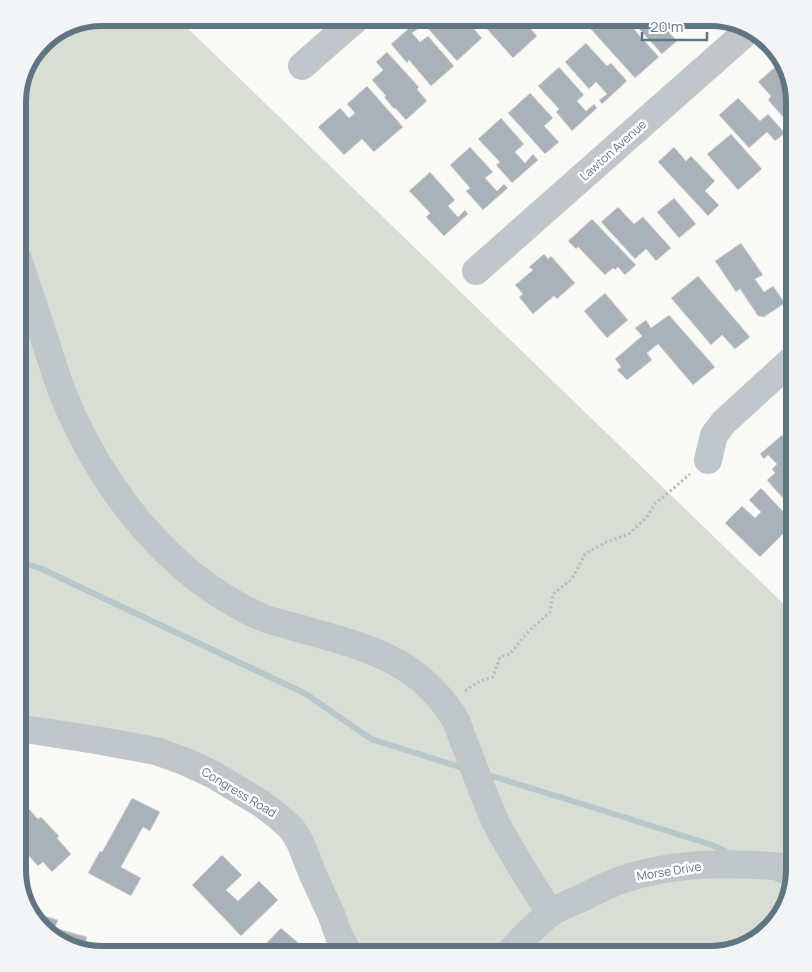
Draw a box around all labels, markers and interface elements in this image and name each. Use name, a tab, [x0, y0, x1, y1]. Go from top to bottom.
scale bar	[642, 10, 707, 42]
text: 20 m	[650, 16, 683, 37]
street label: Lawton Avenue	[576, 116, 650, 184]
street label: Congress Road	[198, 763, 280, 821]
street label: Morse Drive	[636, 858, 702, 884]

